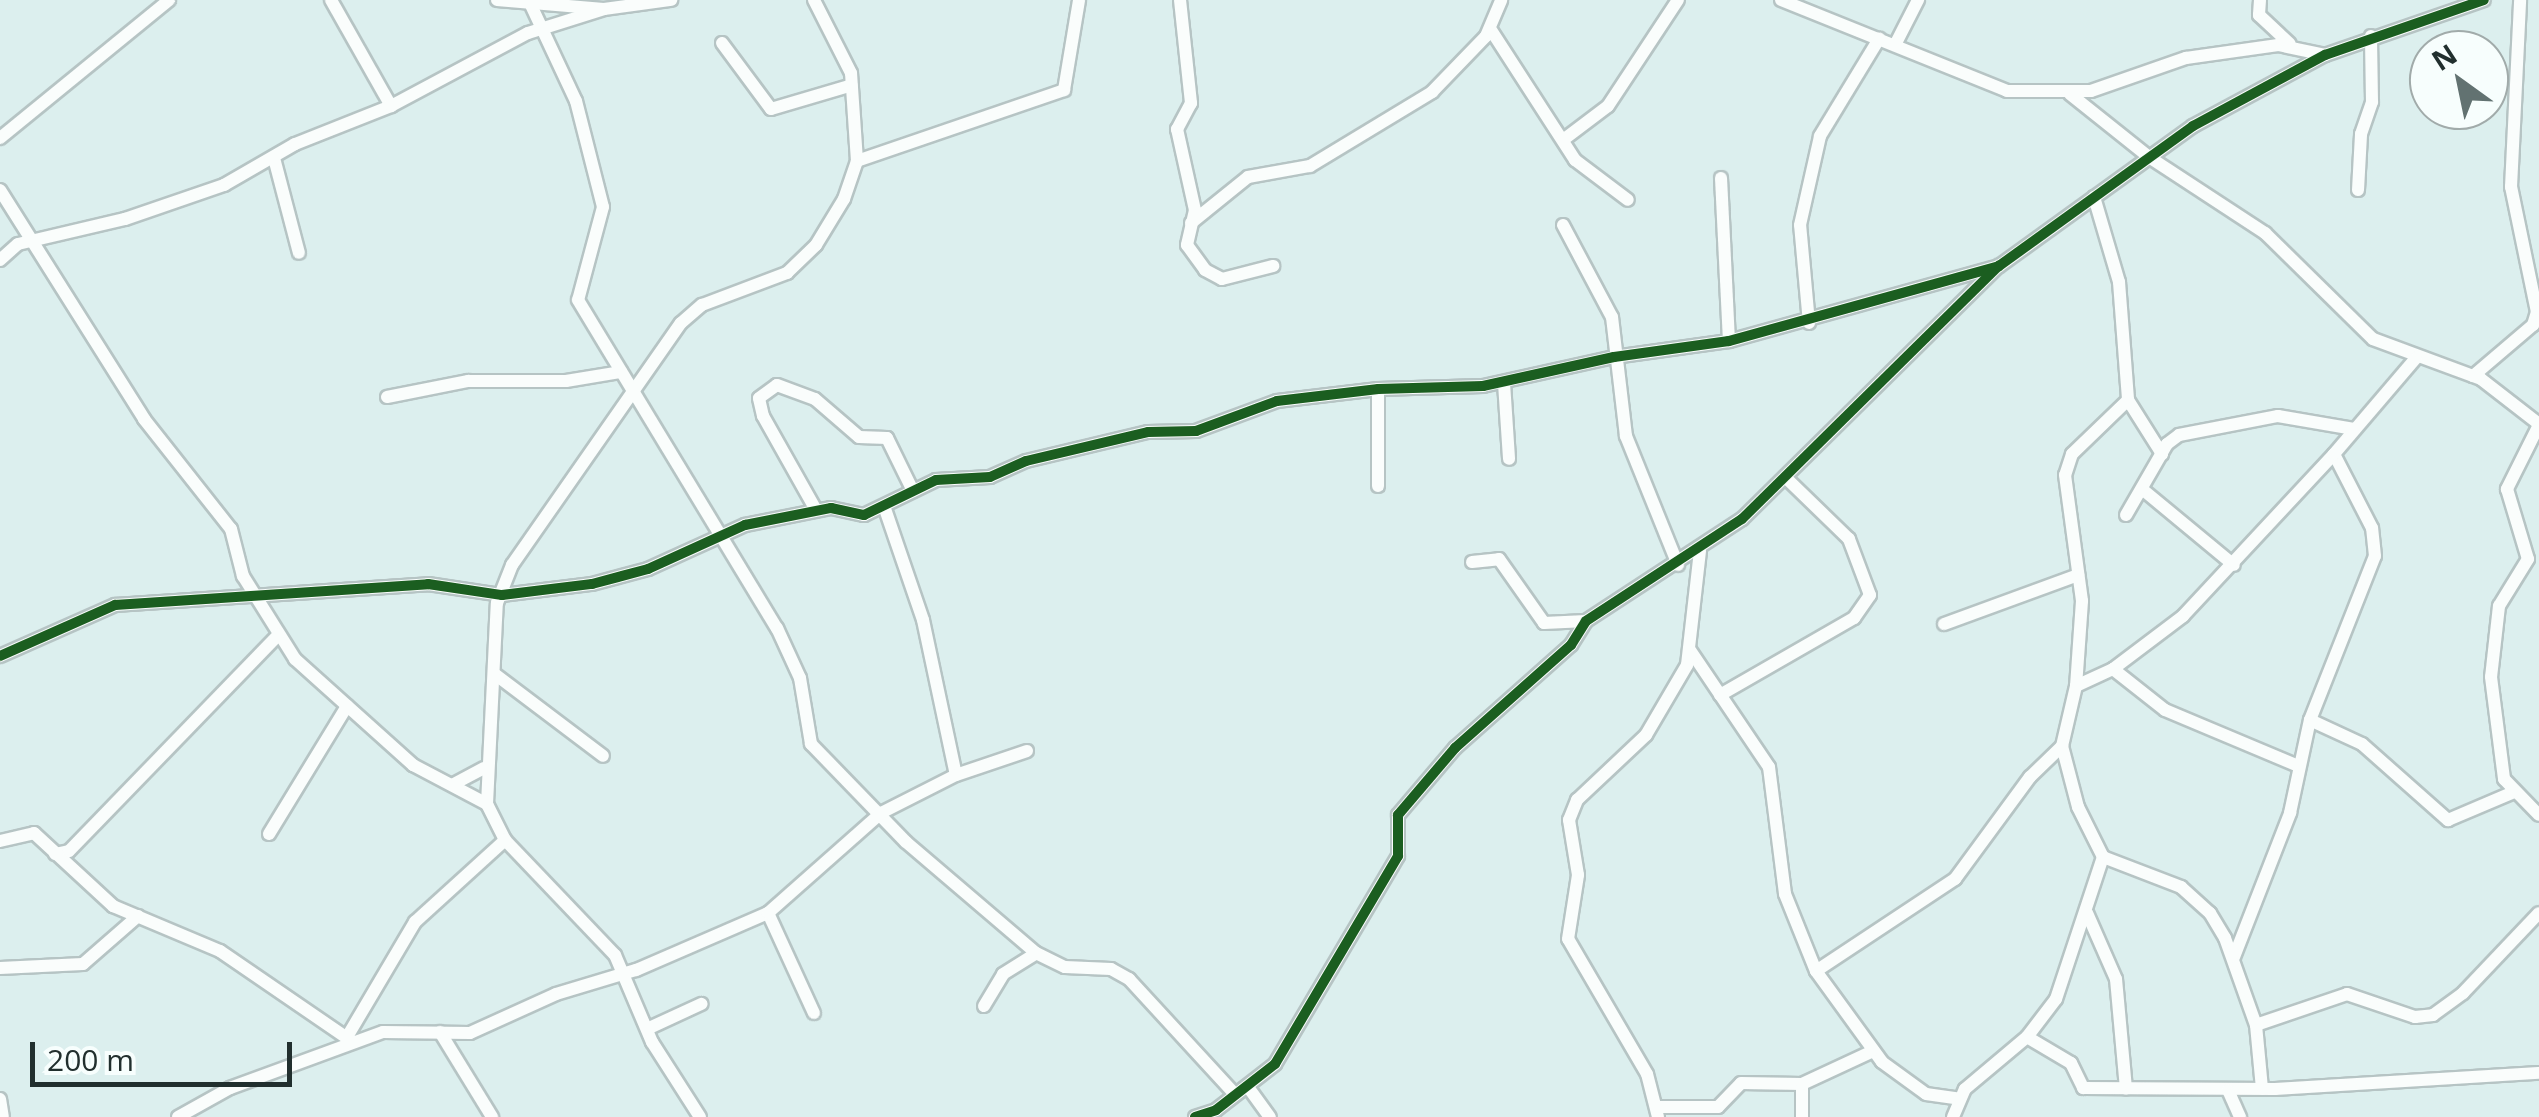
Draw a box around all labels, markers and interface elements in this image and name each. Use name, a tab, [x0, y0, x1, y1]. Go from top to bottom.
north arrow	[2409, 30, 2509, 130]
text: N	[2424, 34, 2464, 79]
scale bar	[35, 1022, 298, 1084]
text: 200 m	[47, 1039, 134, 1080]

